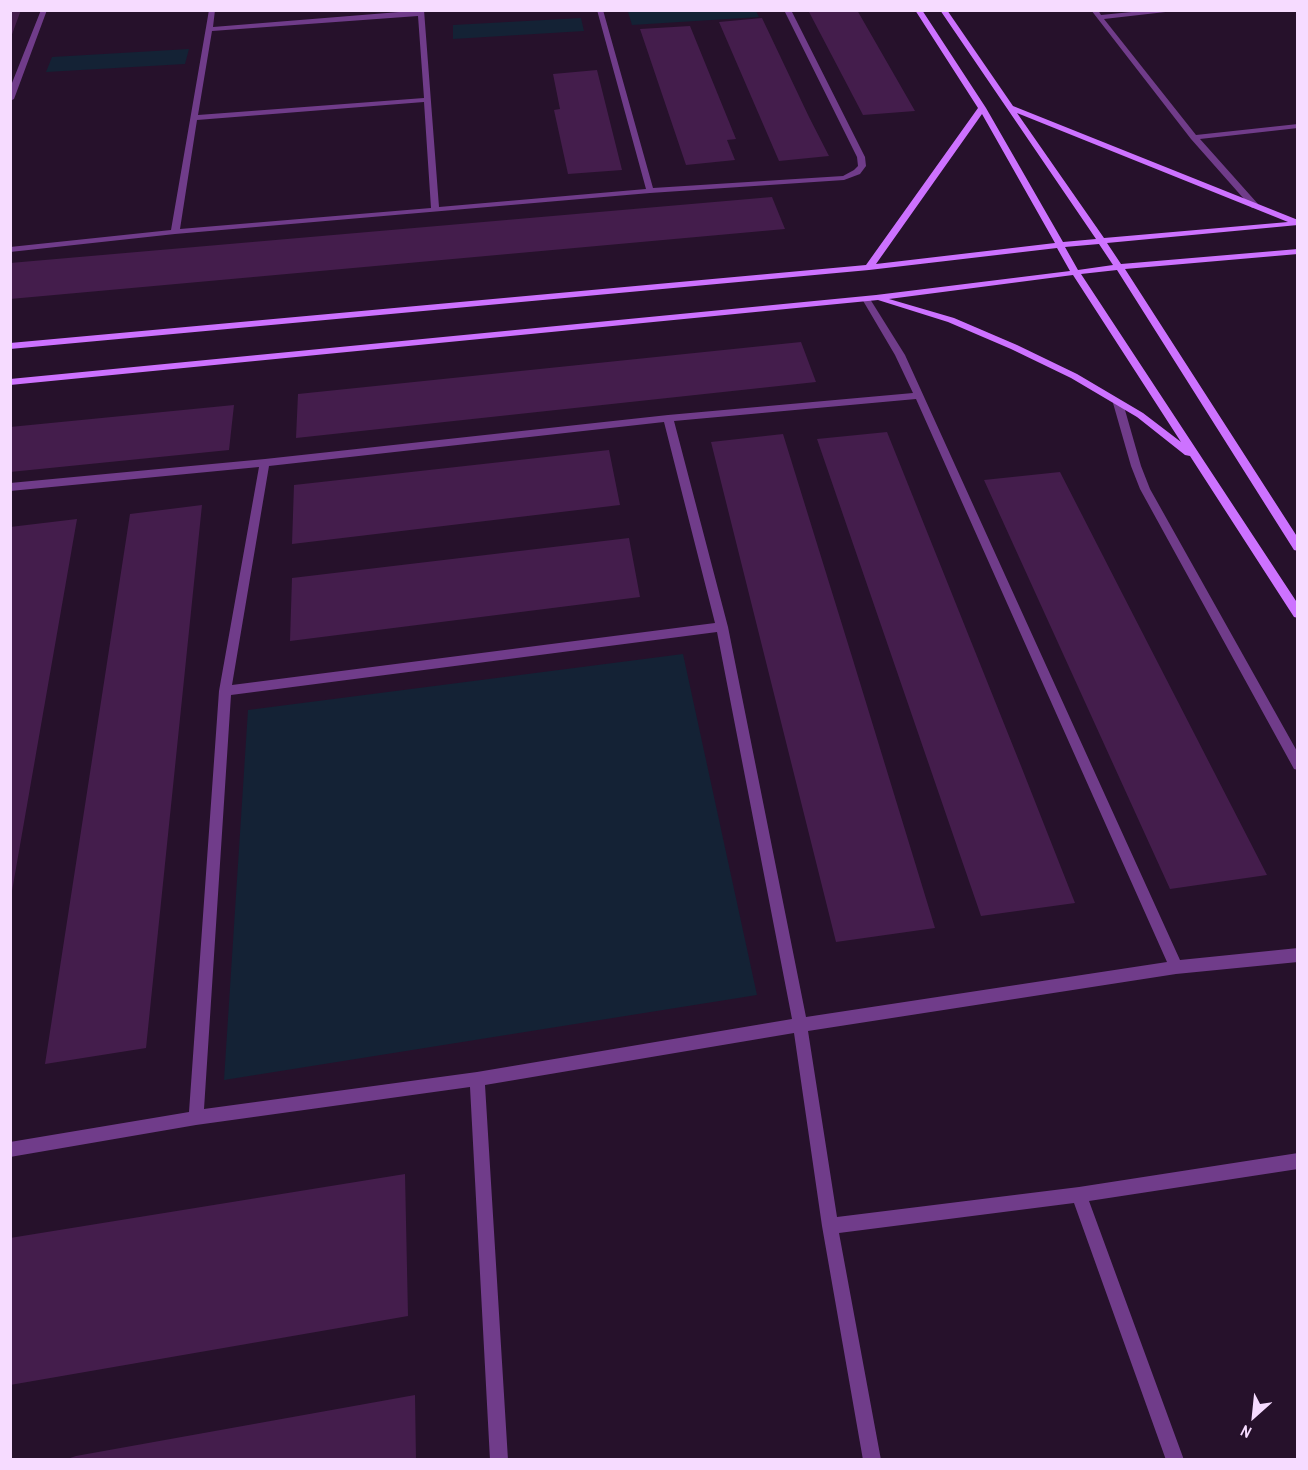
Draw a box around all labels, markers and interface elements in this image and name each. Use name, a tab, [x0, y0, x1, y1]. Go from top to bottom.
north arrow	[1224, 1386, 1284, 1446]
text: N	[1237, 1420, 1255, 1444]

